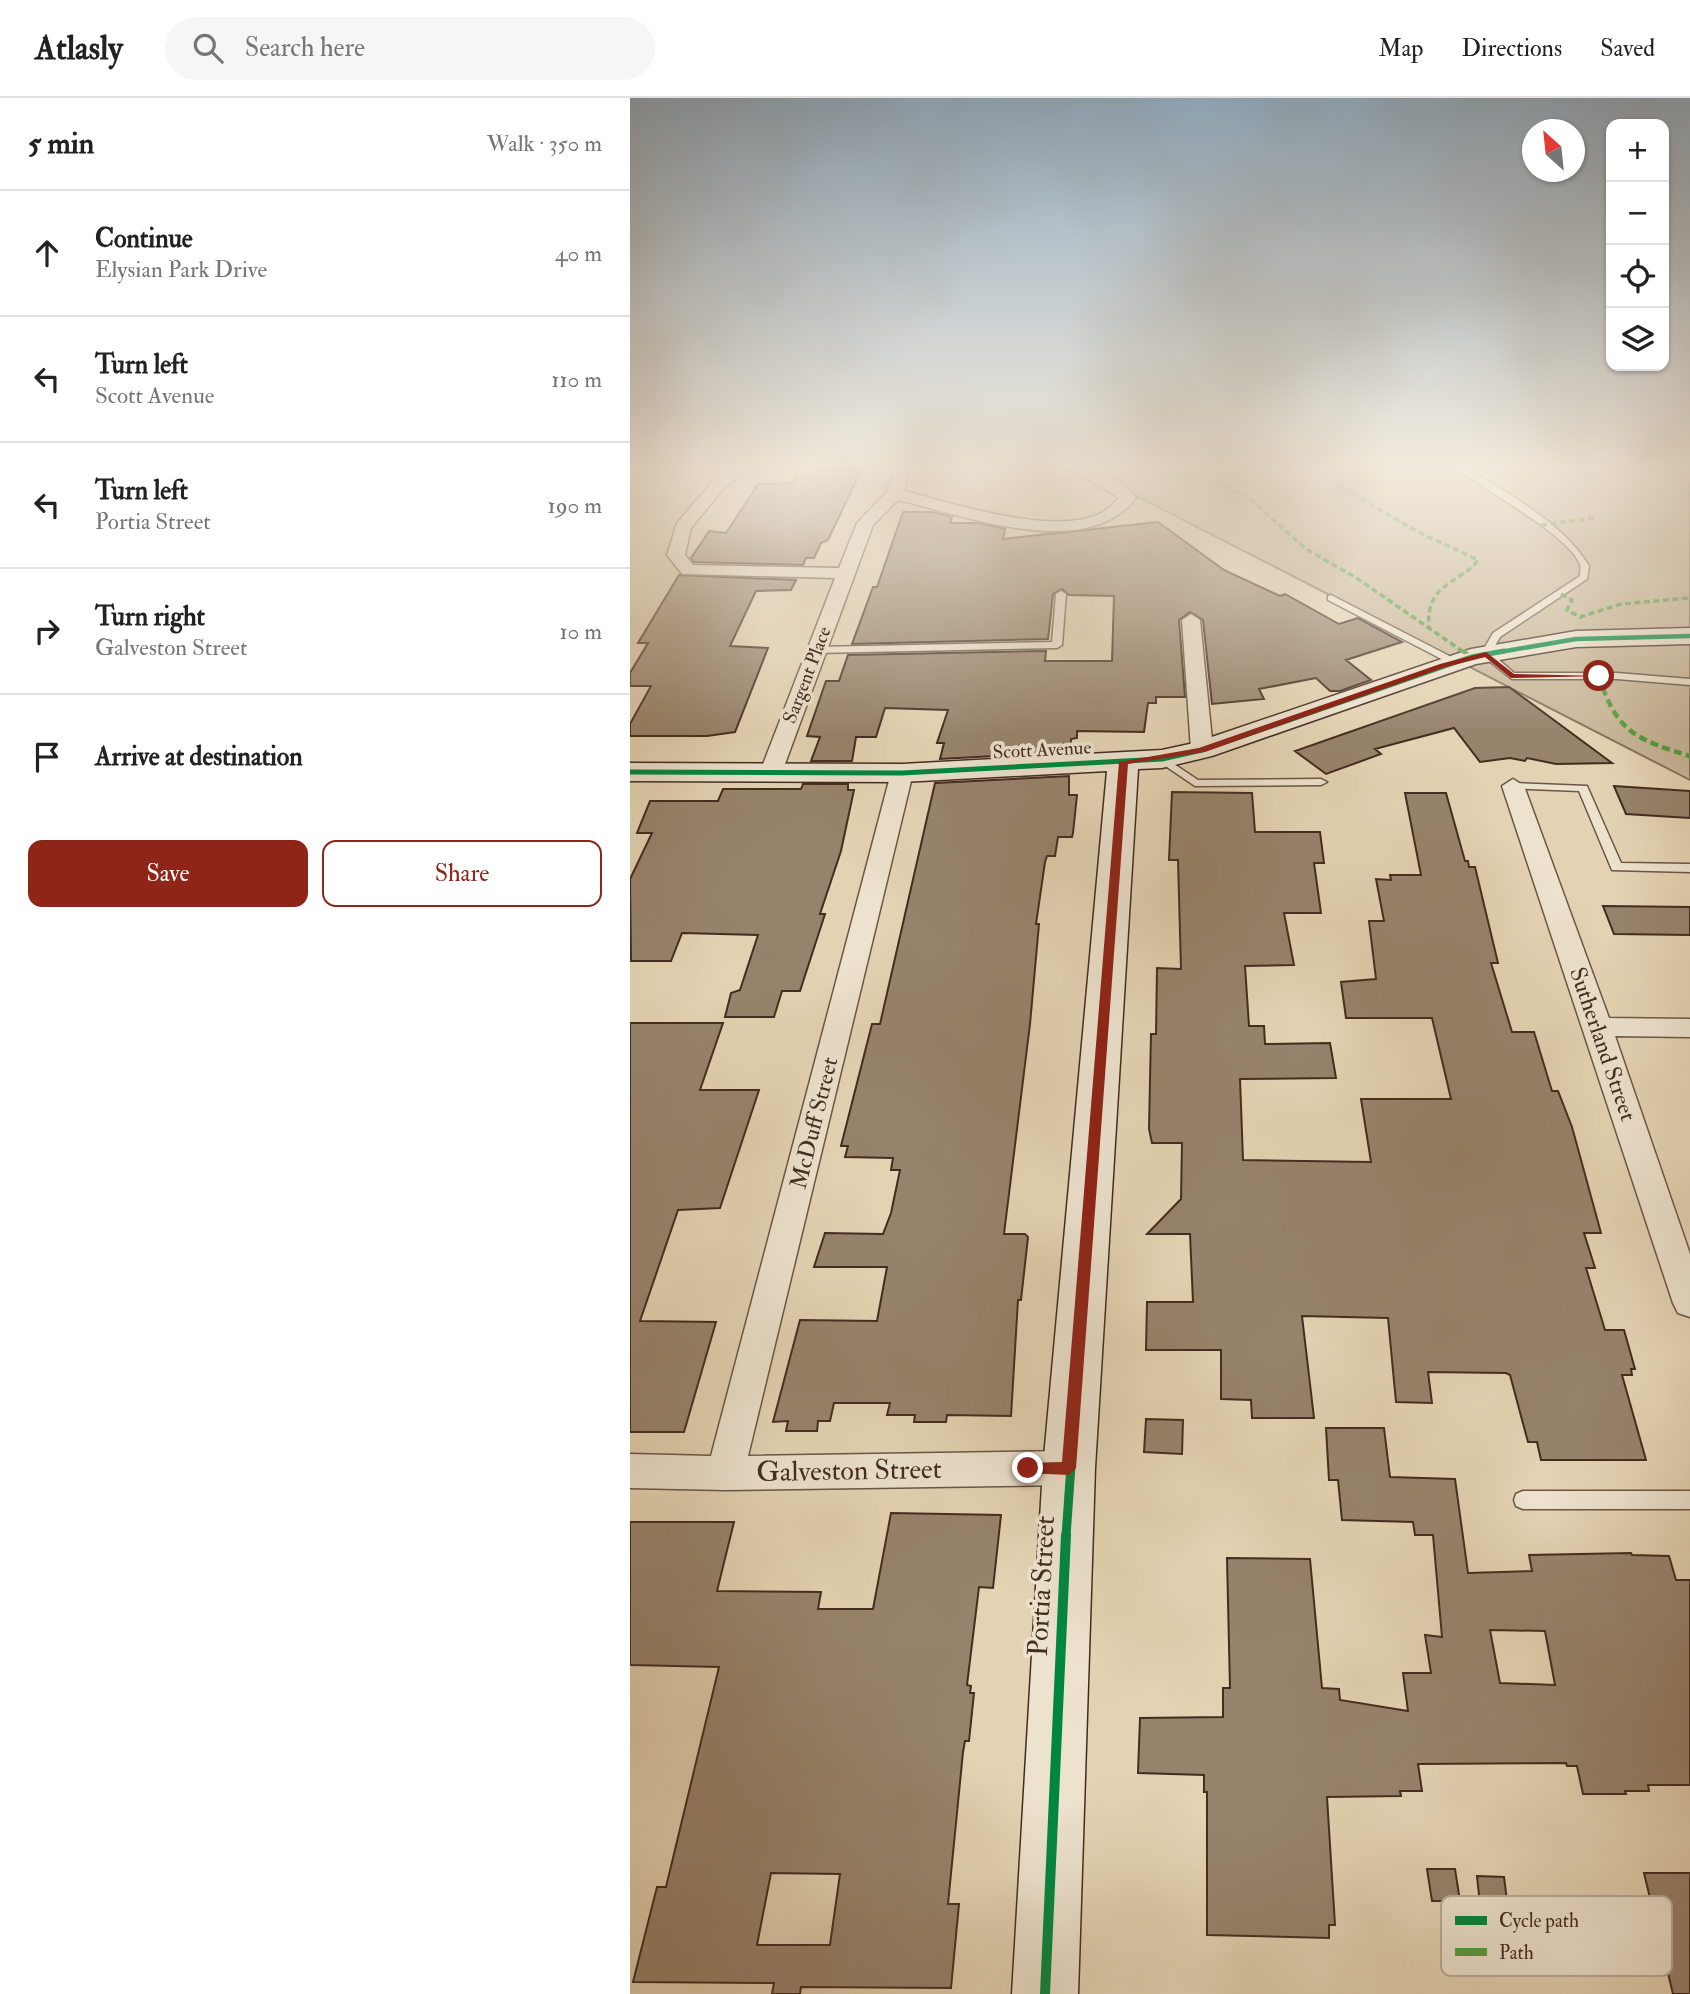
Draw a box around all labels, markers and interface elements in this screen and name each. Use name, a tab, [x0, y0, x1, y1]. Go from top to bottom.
search box	[165, 17, 655, 80]
text: Atlasly	[35, 28, 123, 69]
icon: search	[189, 29, 227, 67]
text: Search here	[245, 32, 365, 64]
text: Map	[1378, 33, 1423, 64]
text: Directions	[1461, 33, 1562, 64]
text: Saved	[1600, 33, 1655, 64]
north arrow	[1522, 119, 1585, 182]
map controls	[1606, 119, 1669, 371]
button: +	[1606, 119, 1669, 182]
text: 5 min	[28, 125, 94, 162]
text: Walk · 350 m	[487, 129, 602, 158]
button: −	[1606, 182, 1669, 245]
text: Continue	[95, 223, 193, 255]
icon: ahead	[28, 234, 66, 272]
text: 40 m	[555, 239, 602, 268]
button: locate	[1606, 245, 1669, 308]
text: Elysian Park Drive	[95, 255, 267, 284]
button: layers	[1606, 308, 1669, 371]
text: Turn left	[95, 349, 188, 381]
icon: left	[28, 360, 66, 398]
text: 110 m	[551, 365, 602, 394]
text: Scott Avenue	[95, 381, 214, 410]
text: Turn left	[95, 475, 188, 507]
icon: left	[28, 486, 66, 524]
text: 190 m	[548, 491, 602, 520]
text: Portia Street	[95, 507, 211, 536]
text: Turn right	[95, 601, 205, 633]
icon: right	[28, 612, 66, 650]
text: 10 m	[559, 617, 602, 646]
street label: Sargent Place	[778, 623, 836, 727]
text: Galveston Street	[95, 633, 247, 662]
route start	[1583, 660, 1614, 691]
street label: Scott Avenue	[992, 735, 1092, 765]
icon: arrive	[28, 738, 66, 776]
text: Arrive at destination	[95, 741, 303, 773]
button: Save	[28, 840, 308, 907]
button: Share	[322, 840, 602, 907]
street label: Sutherland Street	[1563, 963, 1643, 1125]
street label: McDuff Street	[784, 1054, 844, 1192]
street label: Galveston Street	[756, 1452, 942, 1490]
route end	[1012, 1452, 1043, 1483]
street label: Portia Street	[1021, 1515, 1063, 1657]
legend	[1441, 1896, 1672, 1976]
text: Cycle path	[1499, 1909, 1579, 1934]
text: Path	[1499, 1941, 1534, 1965]

